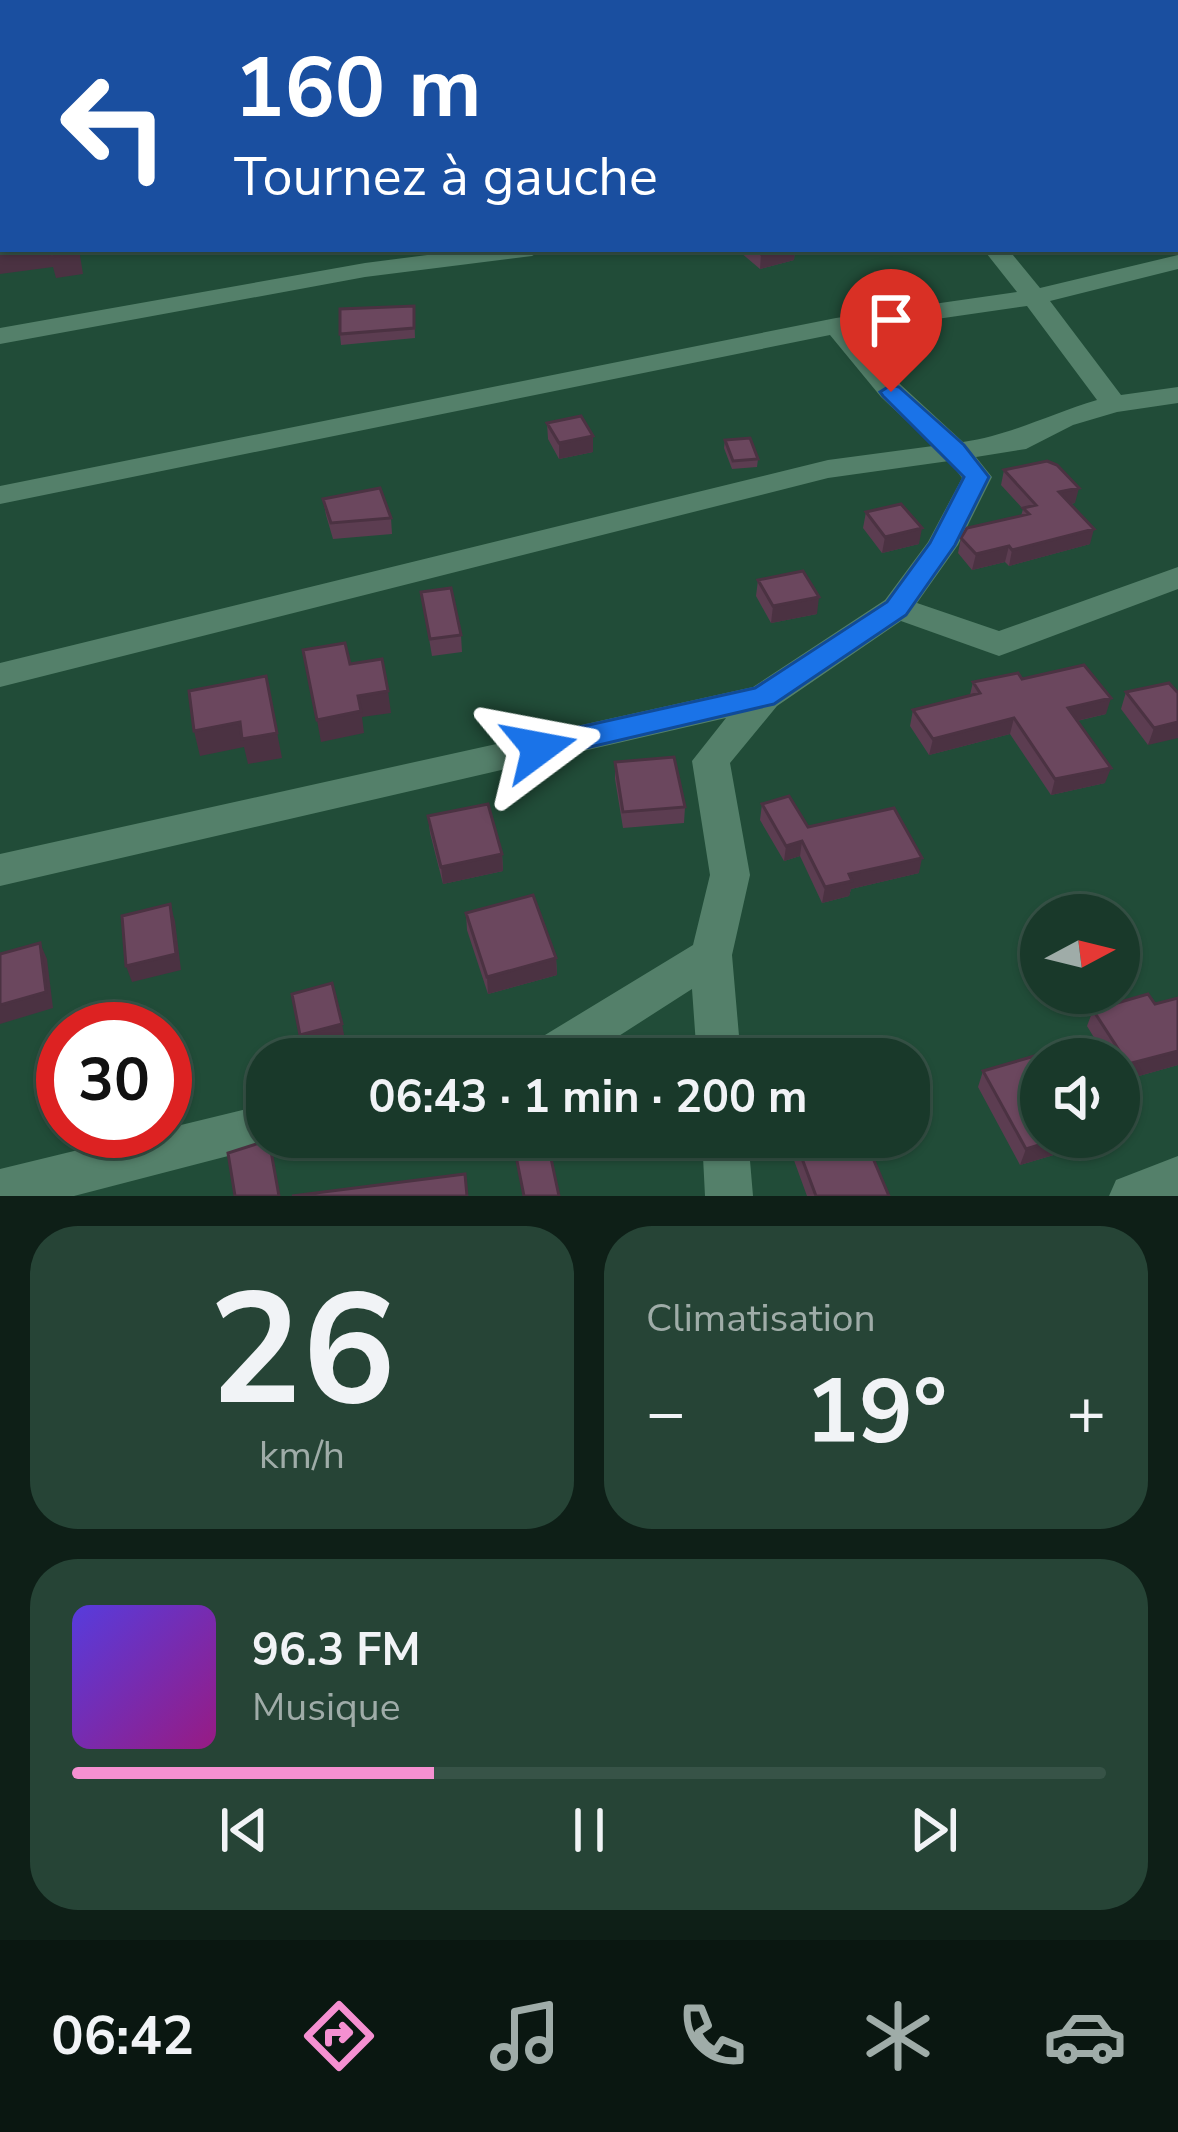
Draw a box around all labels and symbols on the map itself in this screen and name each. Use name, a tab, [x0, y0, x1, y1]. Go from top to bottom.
pin	[840, 269, 942, 392]
position arrow	[476, 685, 602, 811]
north arrow	[1020, 894, 1140, 1014]
speed limit sign: 30	[36, 1002, 192, 1158]

